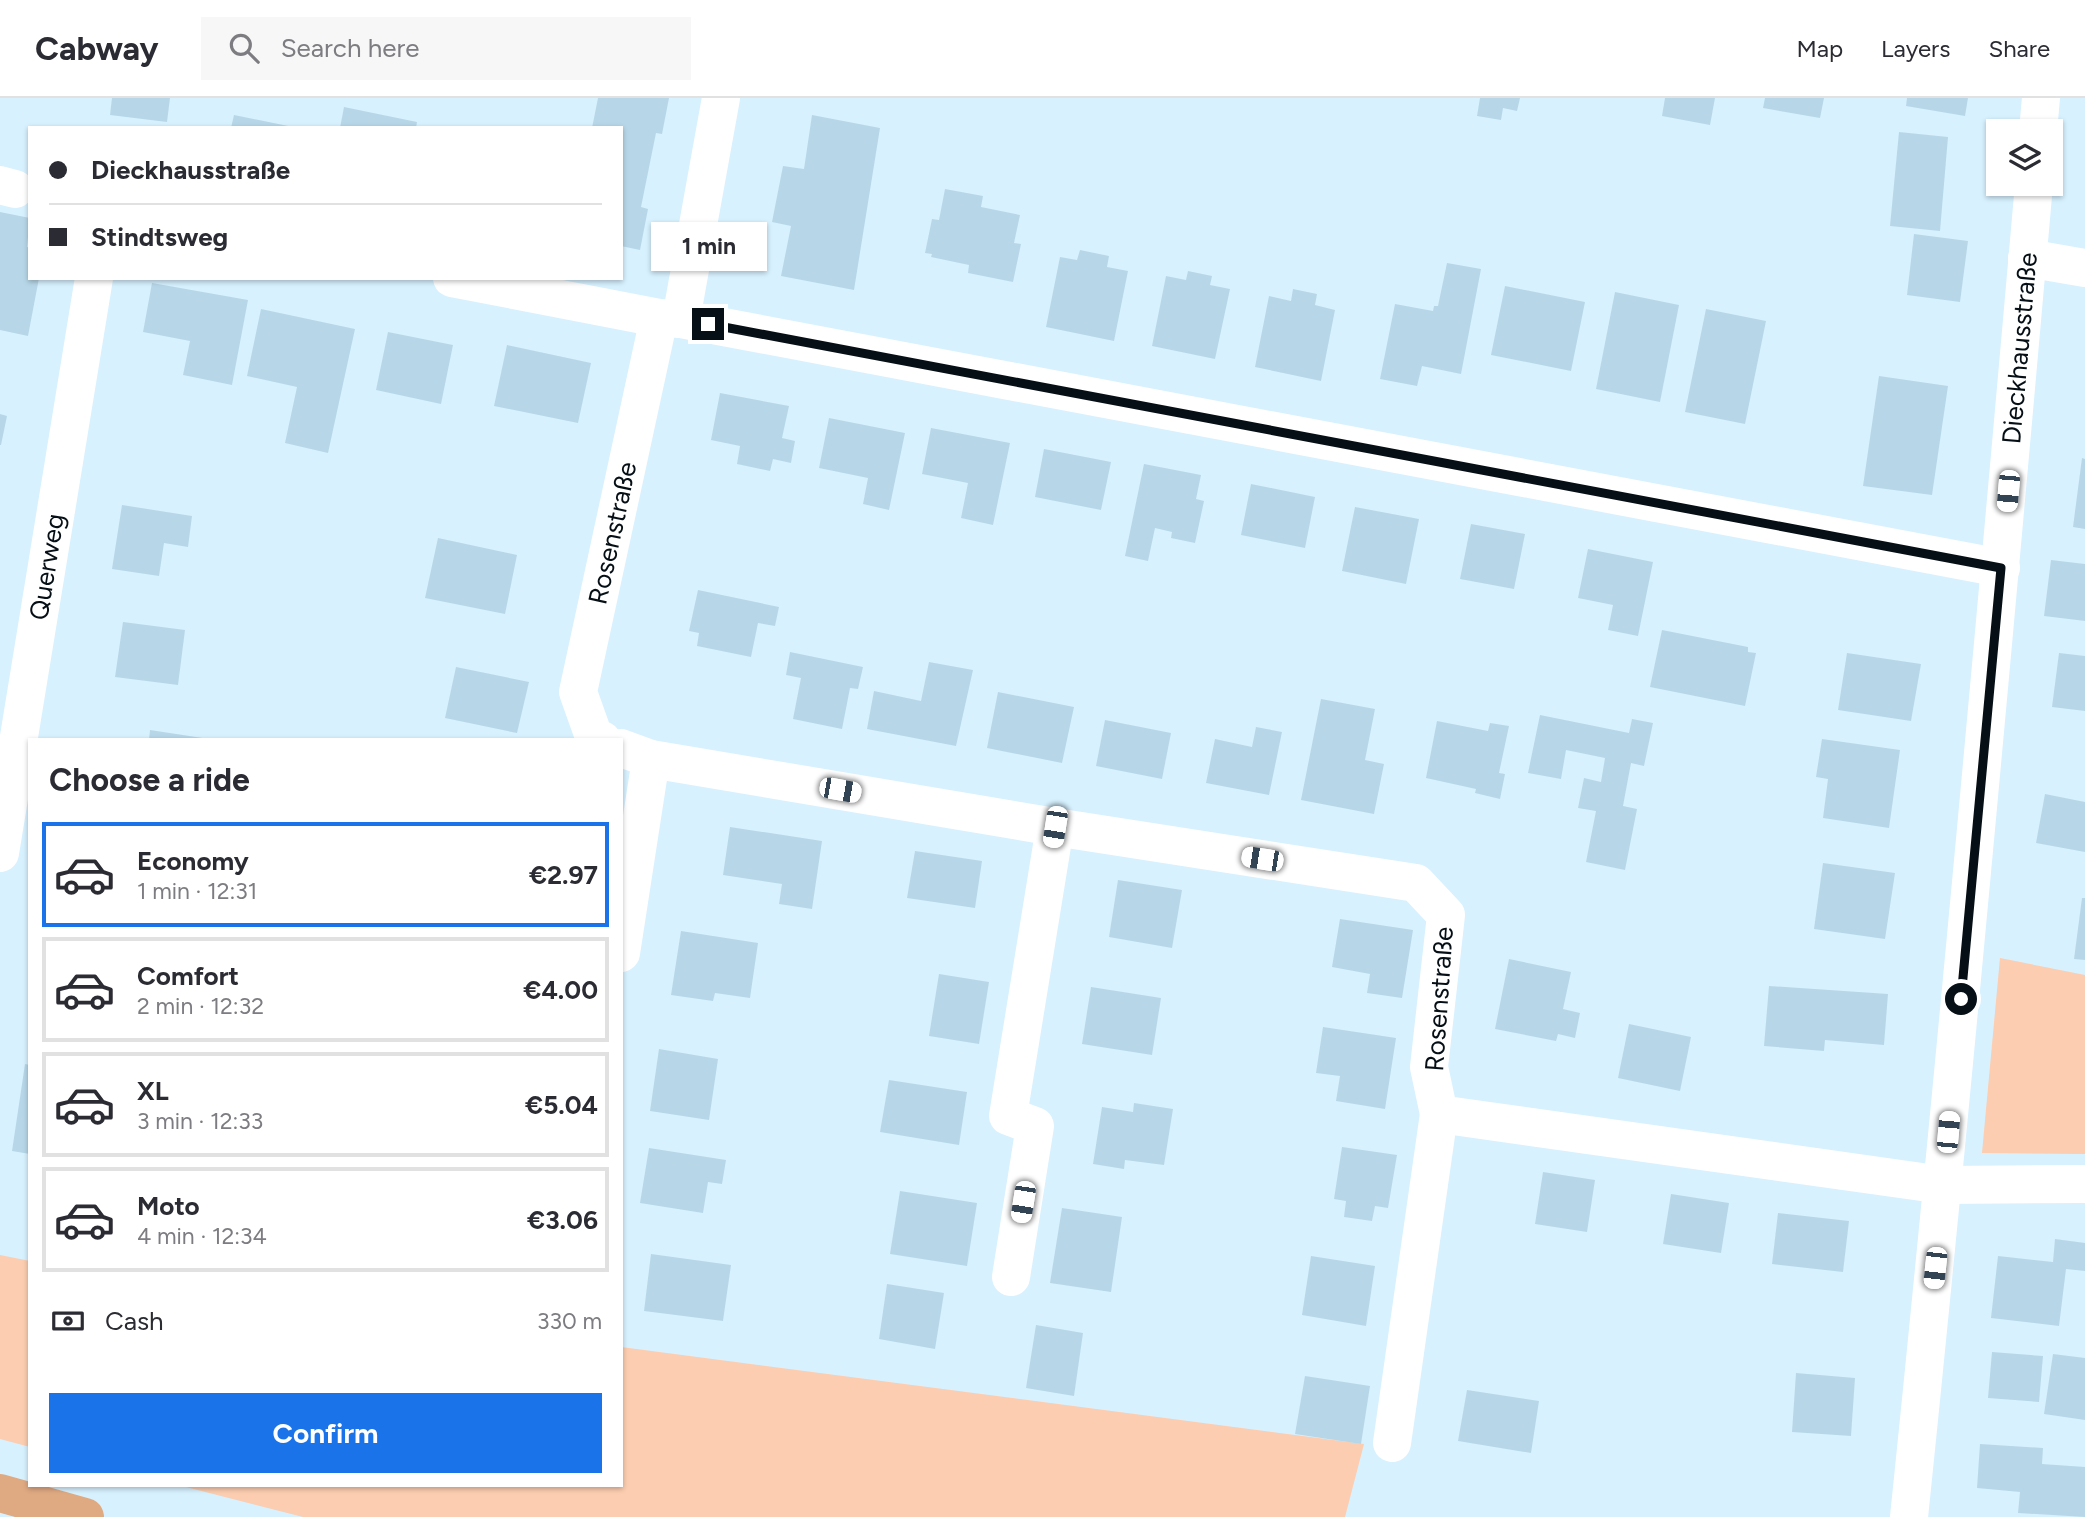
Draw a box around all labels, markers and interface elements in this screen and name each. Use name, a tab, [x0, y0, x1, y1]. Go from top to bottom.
search box	[201, 17, 691, 80]
text: Cabway	[35, 29, 159, 68]
icon: search	[225, 29, 263, 67]
text: Search here	[281, 32, 420, 64]
text: Map	[1796, 34, 1843, 63]
text: Layers	[1881, 34, 1950, 63]
text: Share	[1988, 34, 2050, 63]
map controls	[1986, 119, 2063, 196]
button: layers	[1986, 119, 2063, 196]
text: Dieckhausstraße	[91, 154, 290, 186]
text: Stindtsweg	[91, 221, 228, 253]
callout: 1 min	[650, 222, 766, 272]
text: 1 min	[682, 232, 736, 260]
street label: Dieckhausstraße	[1995, 251, 2044, 445]
route end	[692, 308, 724, 340]
street label: Rosenstraße	[581, 459, 643, 607]
car	[1996, 469, 2021, 513]
street label: Querweg	[22, 511, 71, 622]
text: Choose a ride	[49, 761, 250, 799]
car	[818, 776, 863, 804]
car	[1042, 805, 1069, 849]
icon: car	[53, 843, 116, 906]
text: Economy	[137, 845, 249, 877]
car	[1240, 845, 1285, 873]
text: €2.97	[529, 859, 598, 891]
text: 1 min · 12:31	[137, 877, 257, 905]
street label: Rosenstraße	[1418, 926, 1460, 1072]
icon: car	[53, 958, 116, 1021]
text: Comfort	[137, 960, 239, 992]
text: €4.00	[523, 974, 598, 1006]
route start	[1945, 983, 1977, 1015]
text: 2 min · 12:32	[137, 992, 264, 1020]
icon: car	[53, 1073, 116, 1136]
text: XL	[137, 1075, 169, 1107]
text: €5.04	[525, 1089, 598, 1121]
text: 3 min · 12:33	[137, 1107, 263, 1135]
car	[1936, 1110, 1961, 1154]
car	[1010, 1180, 1037, 1224]
icon: car	[53, 1188, 116, 1251]
text: Moto	[137, 1190, 200, 1222]
text: €3.06	[527, 1204, 598, 1236]
text: 4 min · 12:34	[137, 1222, 267, 1250]
car	[1923, 1246, 1948, 1290]
icon: cash	[49, 1302, 87, 1340]
text: Cash	[105, 1305, 164, 1337]
text: 330 m	[537, 1307, 602, 1335]
button: Confirm	[49, 1393, 602, 1473]

